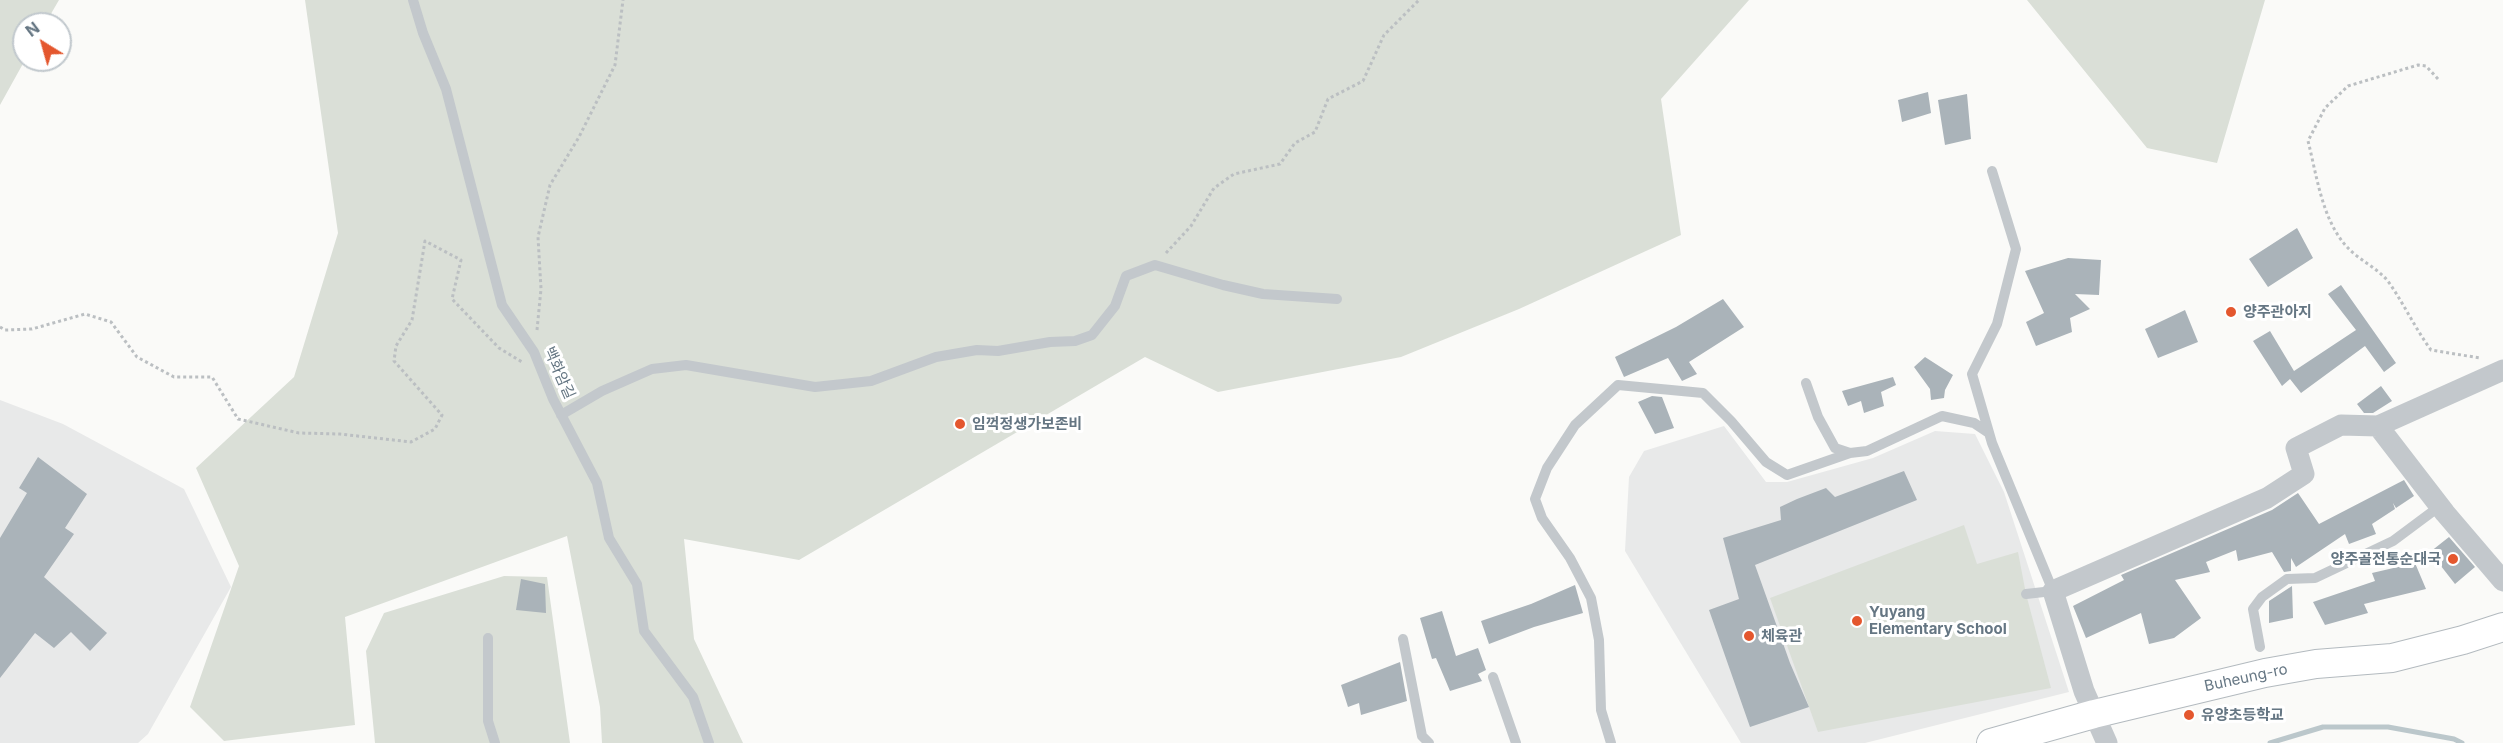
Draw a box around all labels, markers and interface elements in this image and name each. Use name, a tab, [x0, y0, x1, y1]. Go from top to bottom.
north arrow	[12, 12, 72, 72]
text: N	[21, 18, 43, 41]
place label: 양주관아지	[2243, 303, 2312, 321]
marker: 양주관아지	[2224, 305, 2238, 319]
street label: 백화암길	[540, 344, 578, 402]
place label: 임꺽정생가보존비	[972, 415, 1082, 433]
marker: 임꺽정생가보존비	[953, 417, 967, 431]
place label: 양주골전통순대국	[2331, 550, 2441, 568]
marker: 양주골전통순대국	[2446, 552, 2460, 566]
place label: Yuyang Elementary School	[1869, 603, 2007, 638]
marker: Yuyang Elementary School	[1850, 614, 1864, 628]
place label: 체육관	[1761, 627, 1802, 645]
marker: 체육관	[1742, 629, 1756, 643]
street label: Buheung-ro	[2203, 660, 2289, 696]
place label: 유양초등학교	[2201, 706, 2284, 724]
marker: 유양초등학교	[2182, 708, 2196, 722]

